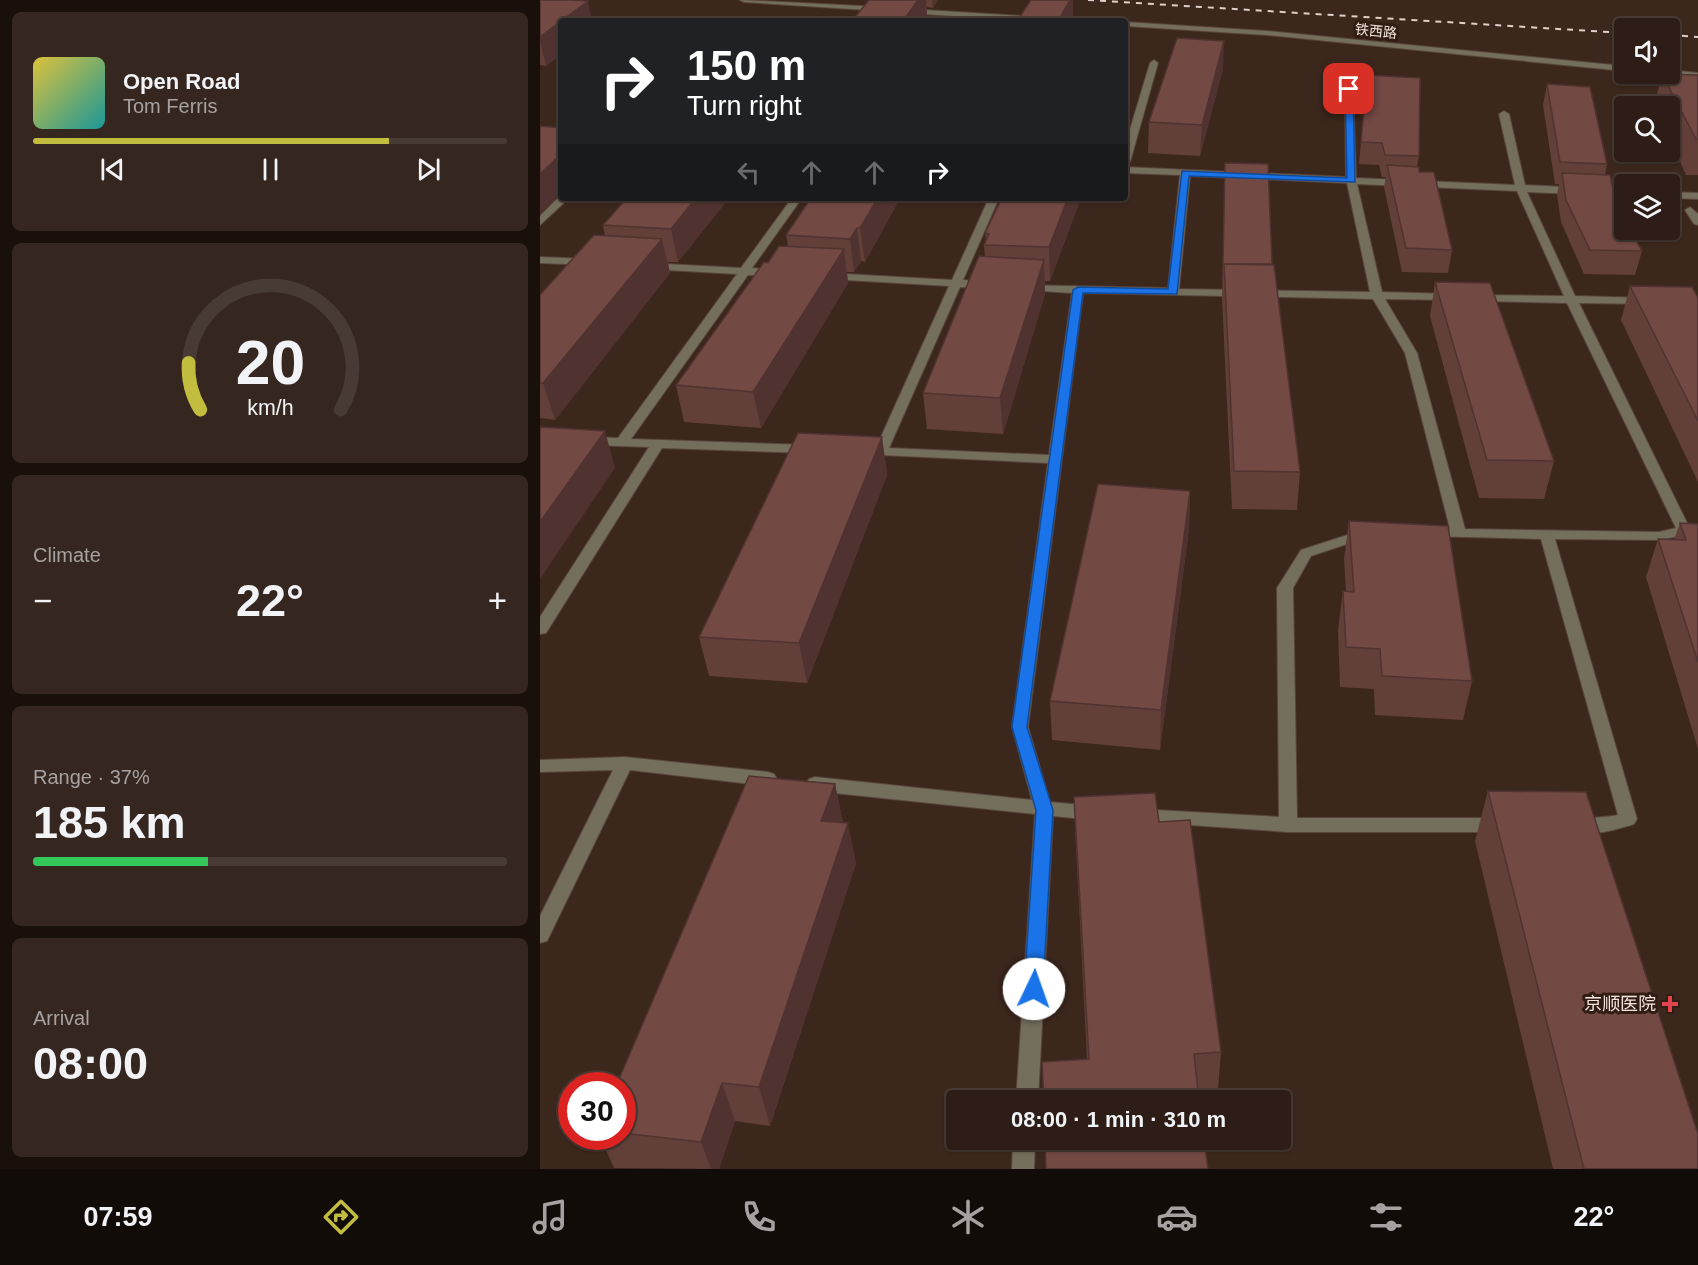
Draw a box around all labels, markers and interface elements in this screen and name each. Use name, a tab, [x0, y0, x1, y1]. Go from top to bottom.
map controls	[1614, 18, 1680, 240]
button: sound	[1614, 18, 1680, 84]
street label: 铁西路	[1354, 21, 1398, 41]
icon: right	[588, 42, 666, 120]
text: 150 m	[687, 42, 806, 89]
pin	[1323, 63, 1374, 114]
text: Open Road	[123, 69, 240, 94]
icon: arrive	[1332, 72, 1365, 105]
text: Turn right	[687, 91, 802, 121]
text: Tom Ferris	[123, 95, 217, 117]
button: search	[1614, 96, 1680, 162]
icon: previous	[96, 153, 129, 186]
icon: pause	[254, 153, 287, 186]
icon: next	[412, 153, 445, 186]
icon: left	[732, 156, 765, 189]
icon: ahead	[795, 156, 828, 189]
icon: ahead	[858, 156, 891, 189]
icon: right	[921, 156, 954, 189]
button: layers	[1614, 174, 1680, 240]
text: 20	[235, 328, 305, 397]
text: km/h	[247, 397, 293, 421]
text: Climate	[33, 544, 101, 566]
text: 22°	[236, 575, 304, 626]
text: −	[33, 582, 52, 619]
text: +	[488, 582, 507, 619]
text: Range · 37%	[33, 766, 150, 788]
text: 185 km	[33, 797, 186, 848]
position arrow	[1002, 957, 1066, 1021]
place label: 京顺医院	[1584, 994, 1656, 1014]
marker: 京顺医院	[1661, 995, 1679, 1013]
text: Arrival	[33, 1007, 90, 1029]
text: 08:00	[33, 1038, 148, 1089]
speed limit sign: 30	[558, 1072, 636, 1150]
text: 08:00 · 1 min · 310 m	[1011, 1107, 1226, 1132]
icon: directions	[320, 1196, 362, 1238]
icon: music	[529, 1196, 571, 1238]
icon: phone	[738, 1196, 780, 1238]
icon: climate	[947, 1196, 989, 1238]
icon: car	[1156, 1196, 1198, 1238]
icon: filters	[1365, 1196, 1407, 1238]
text: 07:59	[84, 1202, 153, 1232]
text: 22°	[1574, 1202, 1614, 1232]

